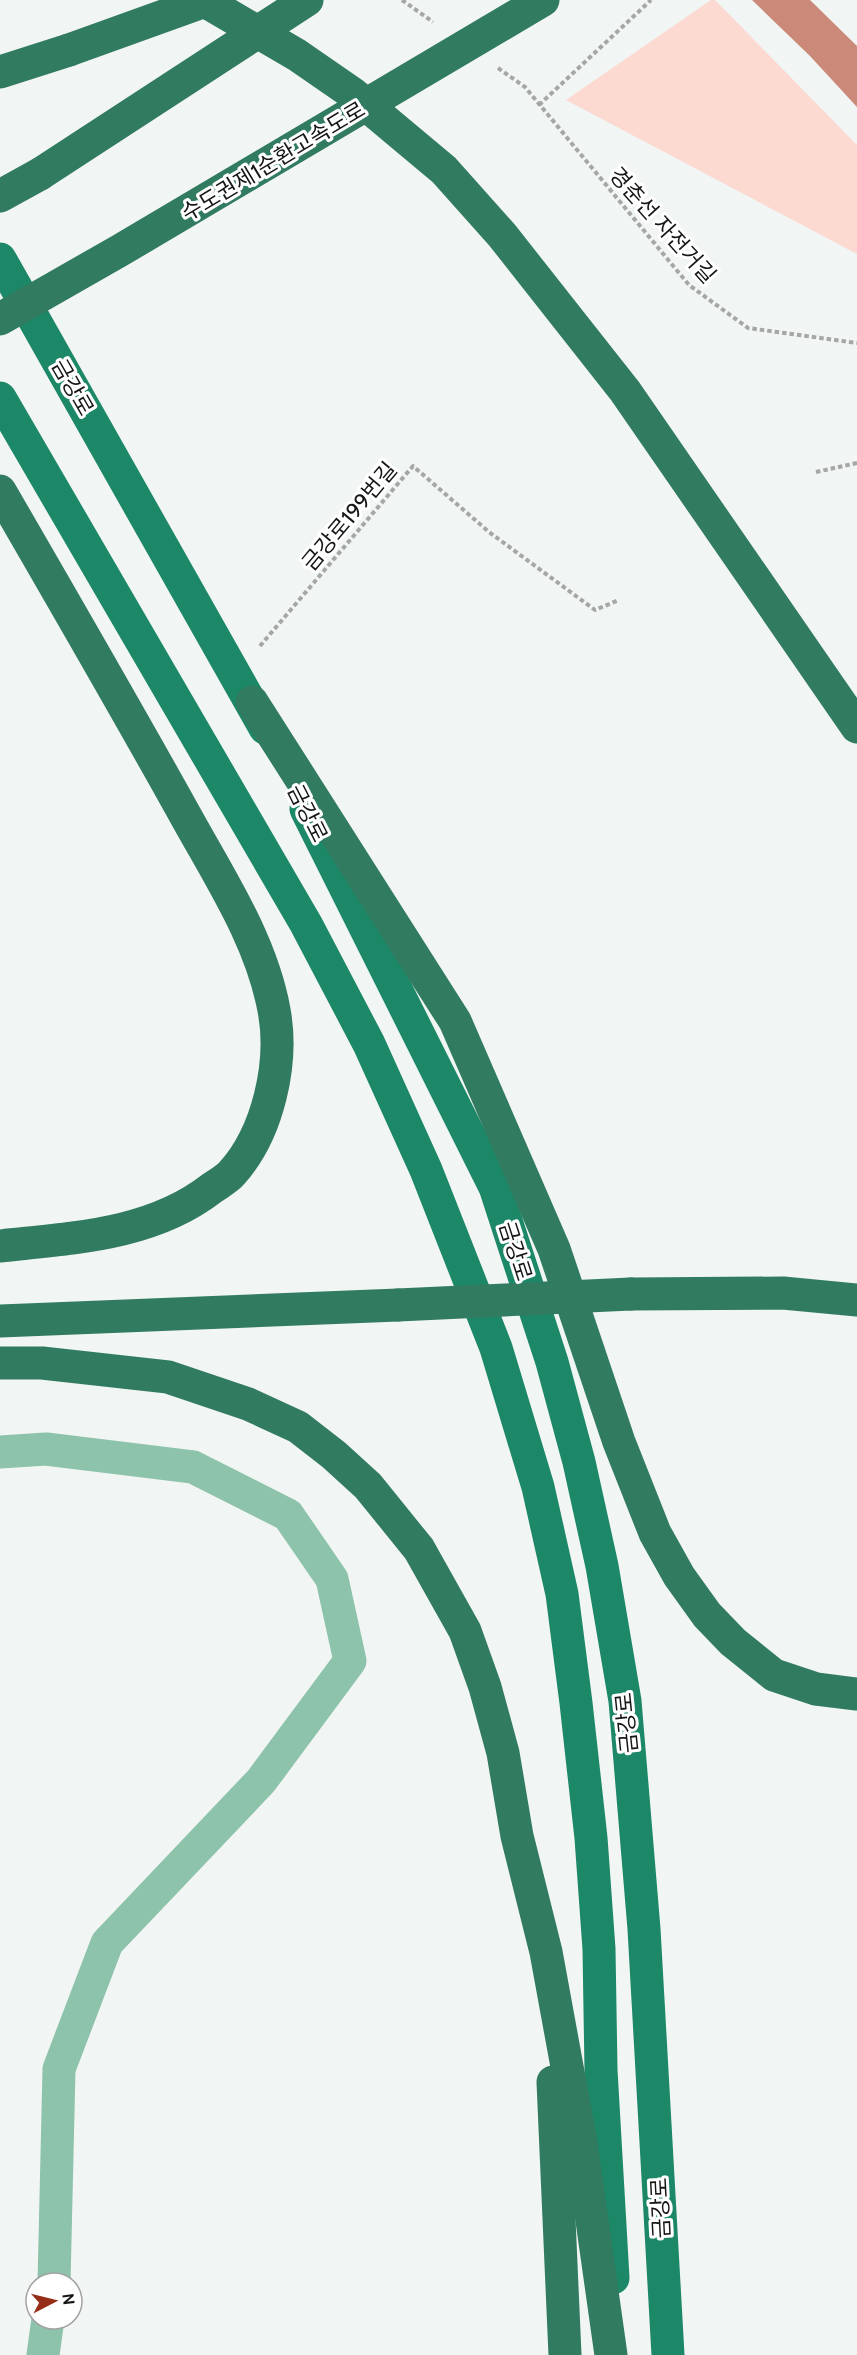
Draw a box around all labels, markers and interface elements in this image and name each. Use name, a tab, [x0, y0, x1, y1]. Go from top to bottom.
street label: 수도권제1순환고속도로	[176, 96, 370, 227]
street label: 경춘선 자전거길	[604, 162, 722, 289]
street label: 금강로	[46, 354, 99, 420]
street label: 금강로199번길	[296, 457, 403, 576]
street label: 금강로	[282, 780, 333, 846]
street label: 금강로	[493, 1218, 538, 1284]
street label: 금강로	[610, 1691, 643, 1755]
street label: 금강로	[645, 2177, 676, 2239]
north arrow	[24, 2271, 84, 2331]
text: N	[58, 2292, 79, 2306]

